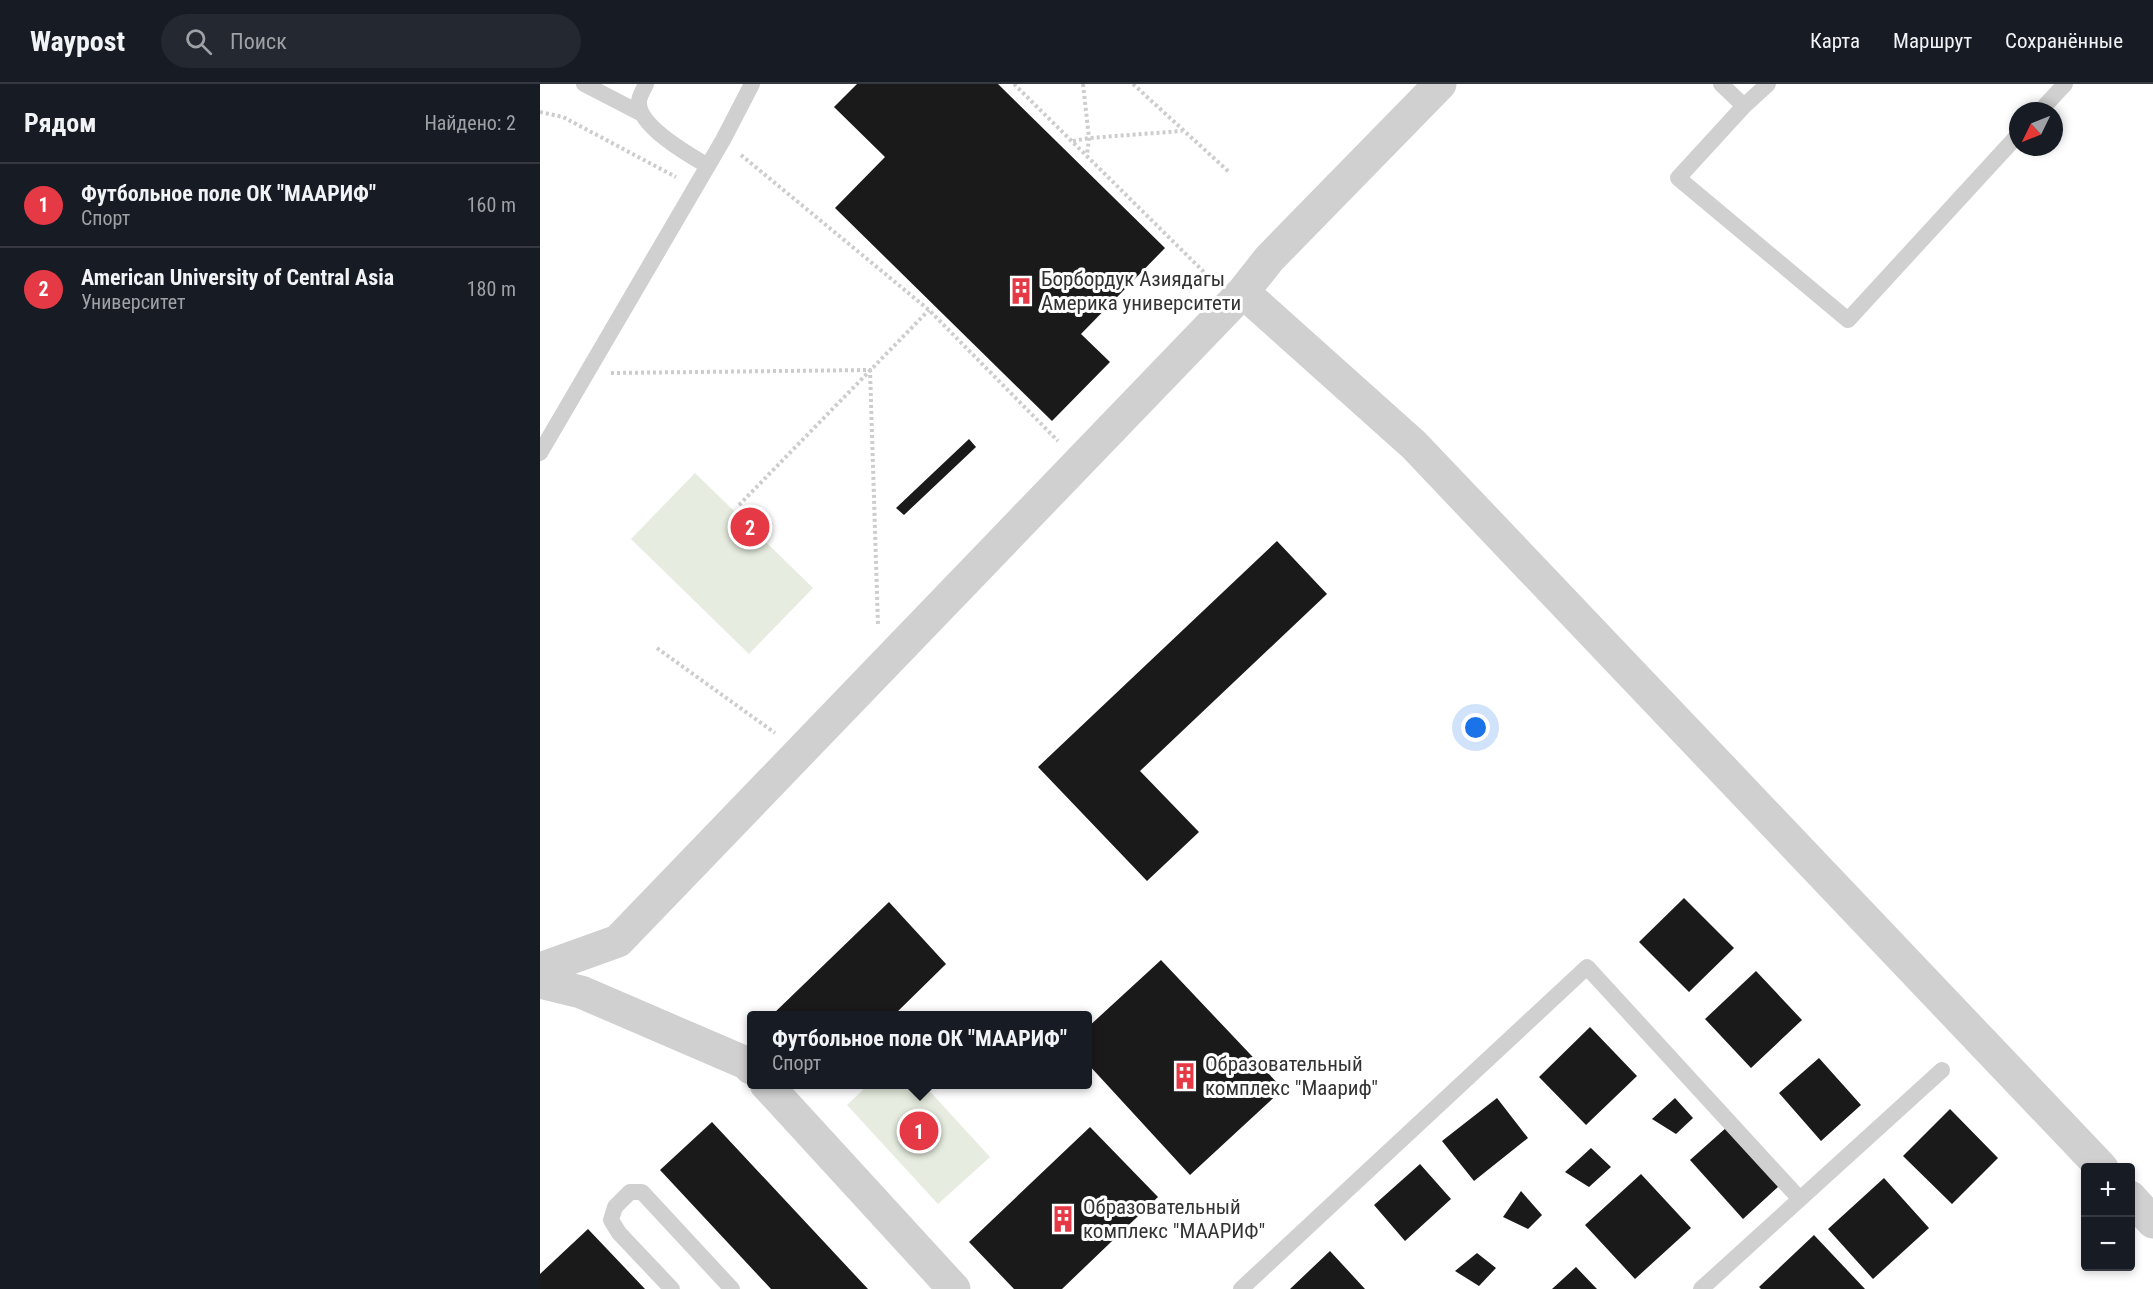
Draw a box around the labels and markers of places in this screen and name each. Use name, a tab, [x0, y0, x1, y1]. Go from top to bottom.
place label: Борбордук Азиядагы Америка университети	[1041, 267, 1241, 315]
building icon: Борбордук Азиядагы Америка университети	[1006, 276, 1036, 306]
pin: 2	[730, 504, 770, 550]
place label: Образовательный комплекс "Маариф"	[1205, 1052, 1378, 1100]
building icon: Образовательный комплекс "Маариф"	[1170, 1061, 1200, 1091]
pin: 1	[900, 1108, 938, 1154]
place label: Образовательный комплекс "МААРИФ"	[1083, 1195, 1265, 1243]
building icon: Образовательный комплекс "МААРИФ"	[1048, 1204, 1078, 1234]

